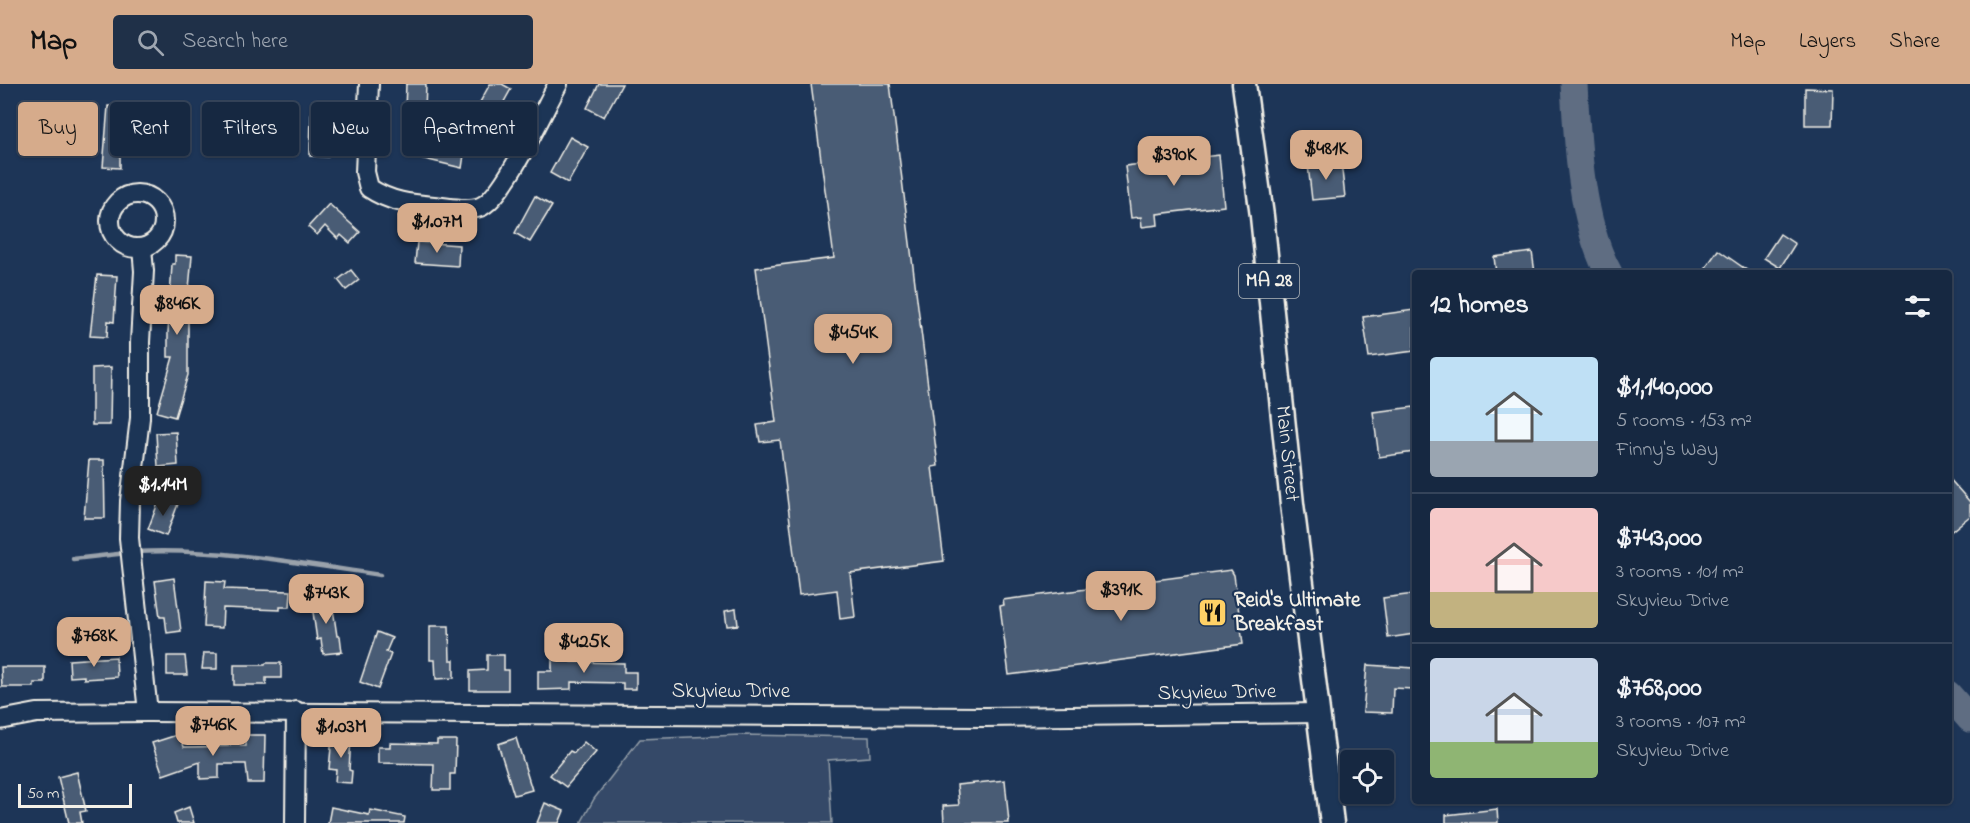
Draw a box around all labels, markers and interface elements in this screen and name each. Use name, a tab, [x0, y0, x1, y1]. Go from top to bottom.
search box	[113, 15, 533, 69]
text: Map	[30, 22, 77, 63]
icon: search	[134, 26, 167, 59]
text: Search here	[182, 26, 288, 58]
text: Map	[1730, 27, 1766, 57]
text: Layers	[1799, 27, 1856, 57]
text: Share	[1889, 27, 1940, 57]
chip: Buy	[18, 102, 98, 156]
chip: Rent	[110, 102, 190, 156]
chip: Filters	[202, 102, 299, 156]
chip: New	[311, 102, 390, 156]
chip: Apartment	[402, 102, 537, 156]
pin: $481K	[1284, 130, 1368, 181]
text: $481K	[1304, 135, 1348, 164]
pin: $390K	[1132, 136, 1216, 187]
text: $390K	[1152, 141, 1196, 170]
pin: $1.07M	[388, 203, 486, 254]
text: $1.07M	[411, 208, 463, 237]
road number: MA 28	[1239, 264, 1299, 298]
pin: $846K	[135, 285, 219, 336]
text: 12 homes	[1430, 287, 1529, 325]
text: $846K	[154, 290, 200, 319]
icon: filters	[1901, 290, 1934, 323]
pin: $454K	[811, 314, 895, 365]
text: $454K	[828, 319, 878, 348]
text: $1,140,000	[1616, 369, 1713, 407]
icon: home	[1478, 381, 1550, 453]
street label: Main Street	[1267, 404, 1307, 503]
text: 5 rooms · 153 m²	[1616, 407, 1752, 436]
text: Finny's Way	[1616, 436, 1718, 465]
pin: $1.14M	[114, 466, 212, 517]
text: $1.14M	[138, 471, 188, 500]
text: $743,000	[1616, 520, 1702, 558]
icon: home	[1478, 532, 1550, 604]
text: 3 rooms · 101 m²	[1616, 558, 1744, 587]
pin: $391K	[1079, 571, 1163, 622]
pin: $743K	[284, 574, 368, 625]
text: $391K	[1100, 576, 1142, 605]
text: $743K	[303, 579, 349, 608]
place label: Reid's Ultimate Breakfast	[1233, 586, 1361, 640]
text: Skyview Drive	[1616, 587, 1729, 616]
restaurant icon: Reid's Ultimate Breakfast	[1197, 597, 1229, 629]
pin: $768K	[52, 617, 136, 668]
text: $768K	[71, 622, 117, 651]
pin: $425K	[542, 623, 626, 674]
text: $425K	[558, 628, 610, 657]
text: $768,000	[1616, 670, 1702, 708]
street label: Skyview Drive	[672, 677, 791, 709]
street label: Skyview Drive	[1157, 677, 1277, 711]
icon: home	[1478, 682, 1550, 754]
pin: $746K	[171, 706, 255, 757]
pin: $1.03M	[292, 708, 390, 759]
text: 3 rooms · 107 m²	[1616, 708, 1746, 737]
text: $746K	[189, 711, 237, 740]
text: $1.03M	[315, 713, 367, 742]
text: Skyview Drive	[1616, 737, 1729, 766]
map controls	[1340, 750, 1394, 804]
button: locate	[1340, 750, 1394, 804]
scale bar	[18, 781, 132, 808]
text: 50 m	[27, 782, 59, 806]

